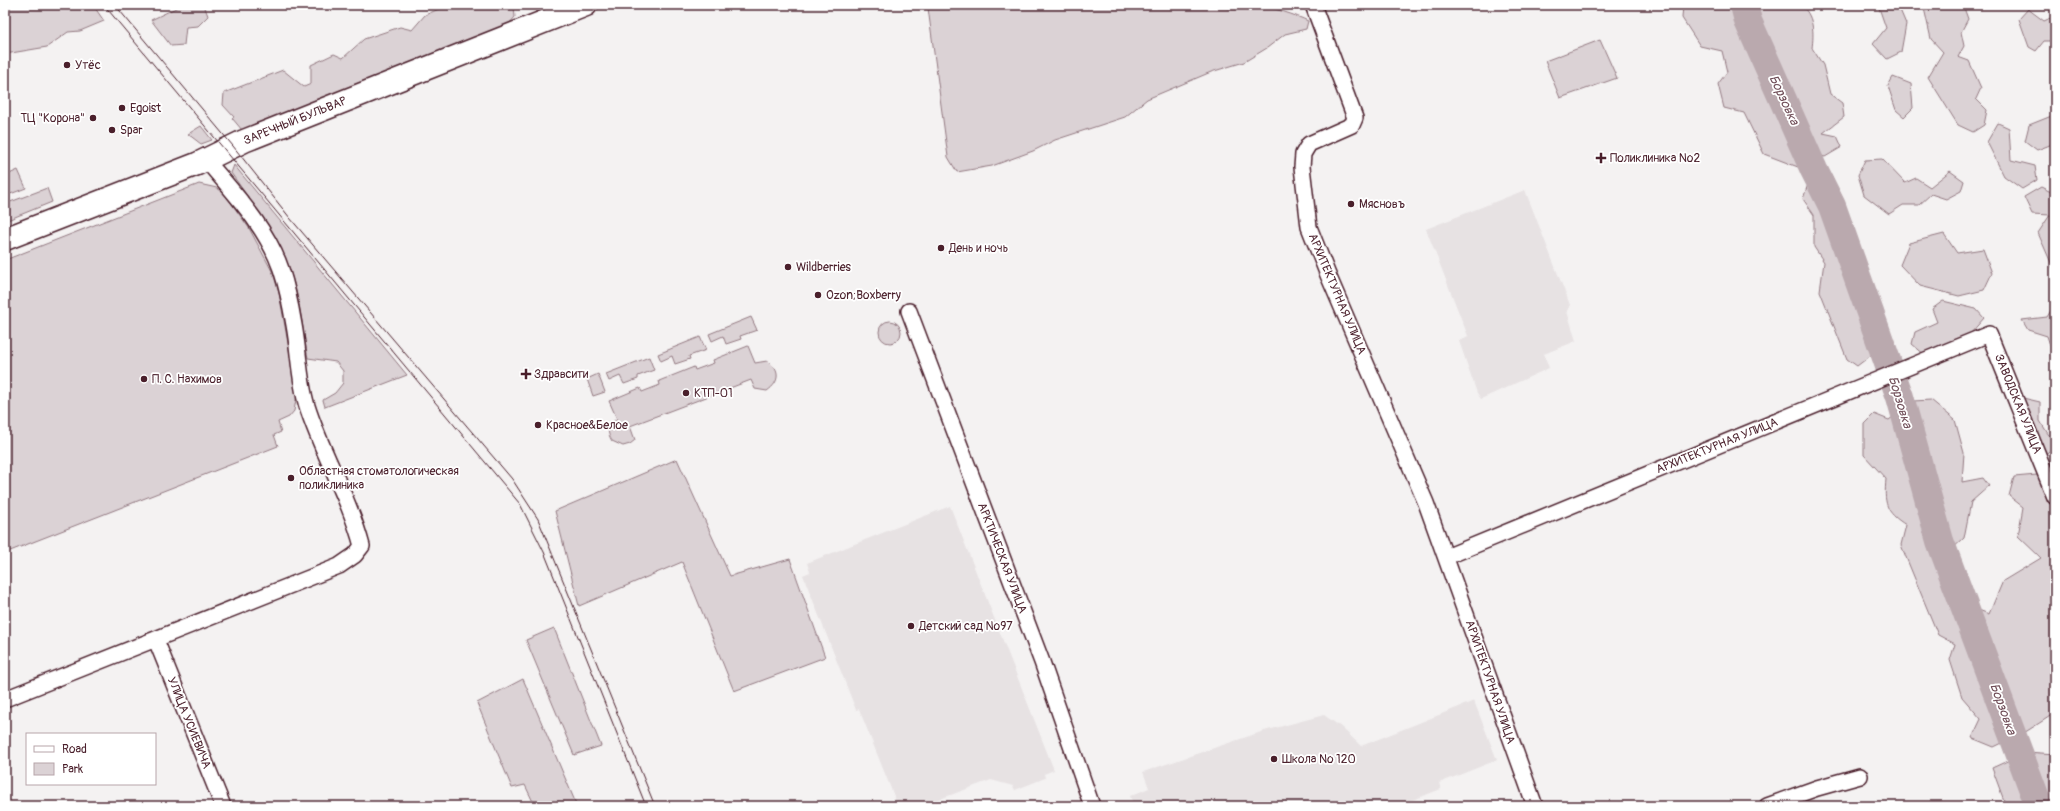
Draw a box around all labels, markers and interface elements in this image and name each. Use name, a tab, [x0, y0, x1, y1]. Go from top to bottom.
place label: Утёс	[75, 58, 101, 73]
marker: Утёс	[62, 60, 72, 70]
water label: Борзовка	[1765, 72, 1803, 128]
street label: ЗАРЕЧНЫЙ БУЛЬВАР	[241, 93, 349, 149]
place label: Egoist	[130, 101, 161, 116]
marker: Egoist	[117, 103, 127, 113]
place label: ТЦ "Корона"	[20, 111, 85, 126]
marker: ТЦ "Корона"	[88, 113, 98, 123]
place label: Spar	[120, 123, 143, 138]
marker: Spar	[107, 125, 117, 135]
place label: Поликлиника №2	[1610, 151, 1700, 166]
marker: Поликлиника №2	[1595, 152, 1607, 164]
place label: Мясновъ	[1359, 197, 1405, 212]
marker: Мясновъ	[1346, 199, 1356, 209]
street label: АРХИТЕКТУРНАЯ УЛИЦА	[1305, 231, 1369, 357]
place label: День и ночь	[948, 241, 1008, 256]
marker: День и ночь	[936, 243, 946, 253]
place label: Wildberries	[796, 260, 852, 275]
marker: Wildberries	[783, 262, 793, 272]
place label: Ozon;Boxberry	[826, 288, 901, 303]
marker: Ozon;Boxberry	[813, 290, 823, 300]
street label: ЗАВОДСКАЯ УЛИЦА	[1991, 352, 2045, 456]
place label: Здравсити	[534, 367, 589, 382]
marker: Здравсити	[521, 369, 531, 379]
place label: П. С. Нахимов	[152, 372, 222, 387]
marker: П. С. Нахимов	[139, 374, 149, 384]
water label: Борзовка	[1885, 374, 1916, 431]
place label: КТП-01	[694, 386, 733, 401]
marker: КТП-01	[681, 388, 691, 398]
street label: АРХИТЕКТУРНАЯ УЛИЦА	[1654, 415, 1780, 477]
place label: Красное&Белое	[546, 418, 628, 433]
marker: Красное&Белое	[533, 420, 543, 430]
place label: Областная стоматологическая поликлиника	[299, 464, 459, 493]
marker: Областная стоматологическая поликлиника	[286, 473, 296, 483]
street label: АРКТИЧЕСКАЯ УЛИЦА	[974, 500, 1030, 616]
street label: АРХИТЕКТУРНАЯ УЛИЦА	[1462, 618, 1518, 746]
place label: Детский сад №97	[918, 619, 1013, 634]
marker: Детский сад №97	[906, 621, 916, 631]
street label: УЛИЦА УСИЕВИЧА	[164, 675, 214, 771]
water label: Борзовка	[1986, 681, 2020, 738]
legend	[26, 733, 156, 785]
text: Road	[62, 742, 87, 757]
place label: Школа № 120	[1282, 752, 1356, 767]
marker: Школа № 120	[1269, 754, 1279, 764]
text: Park	[62, 762, 83, 777]

